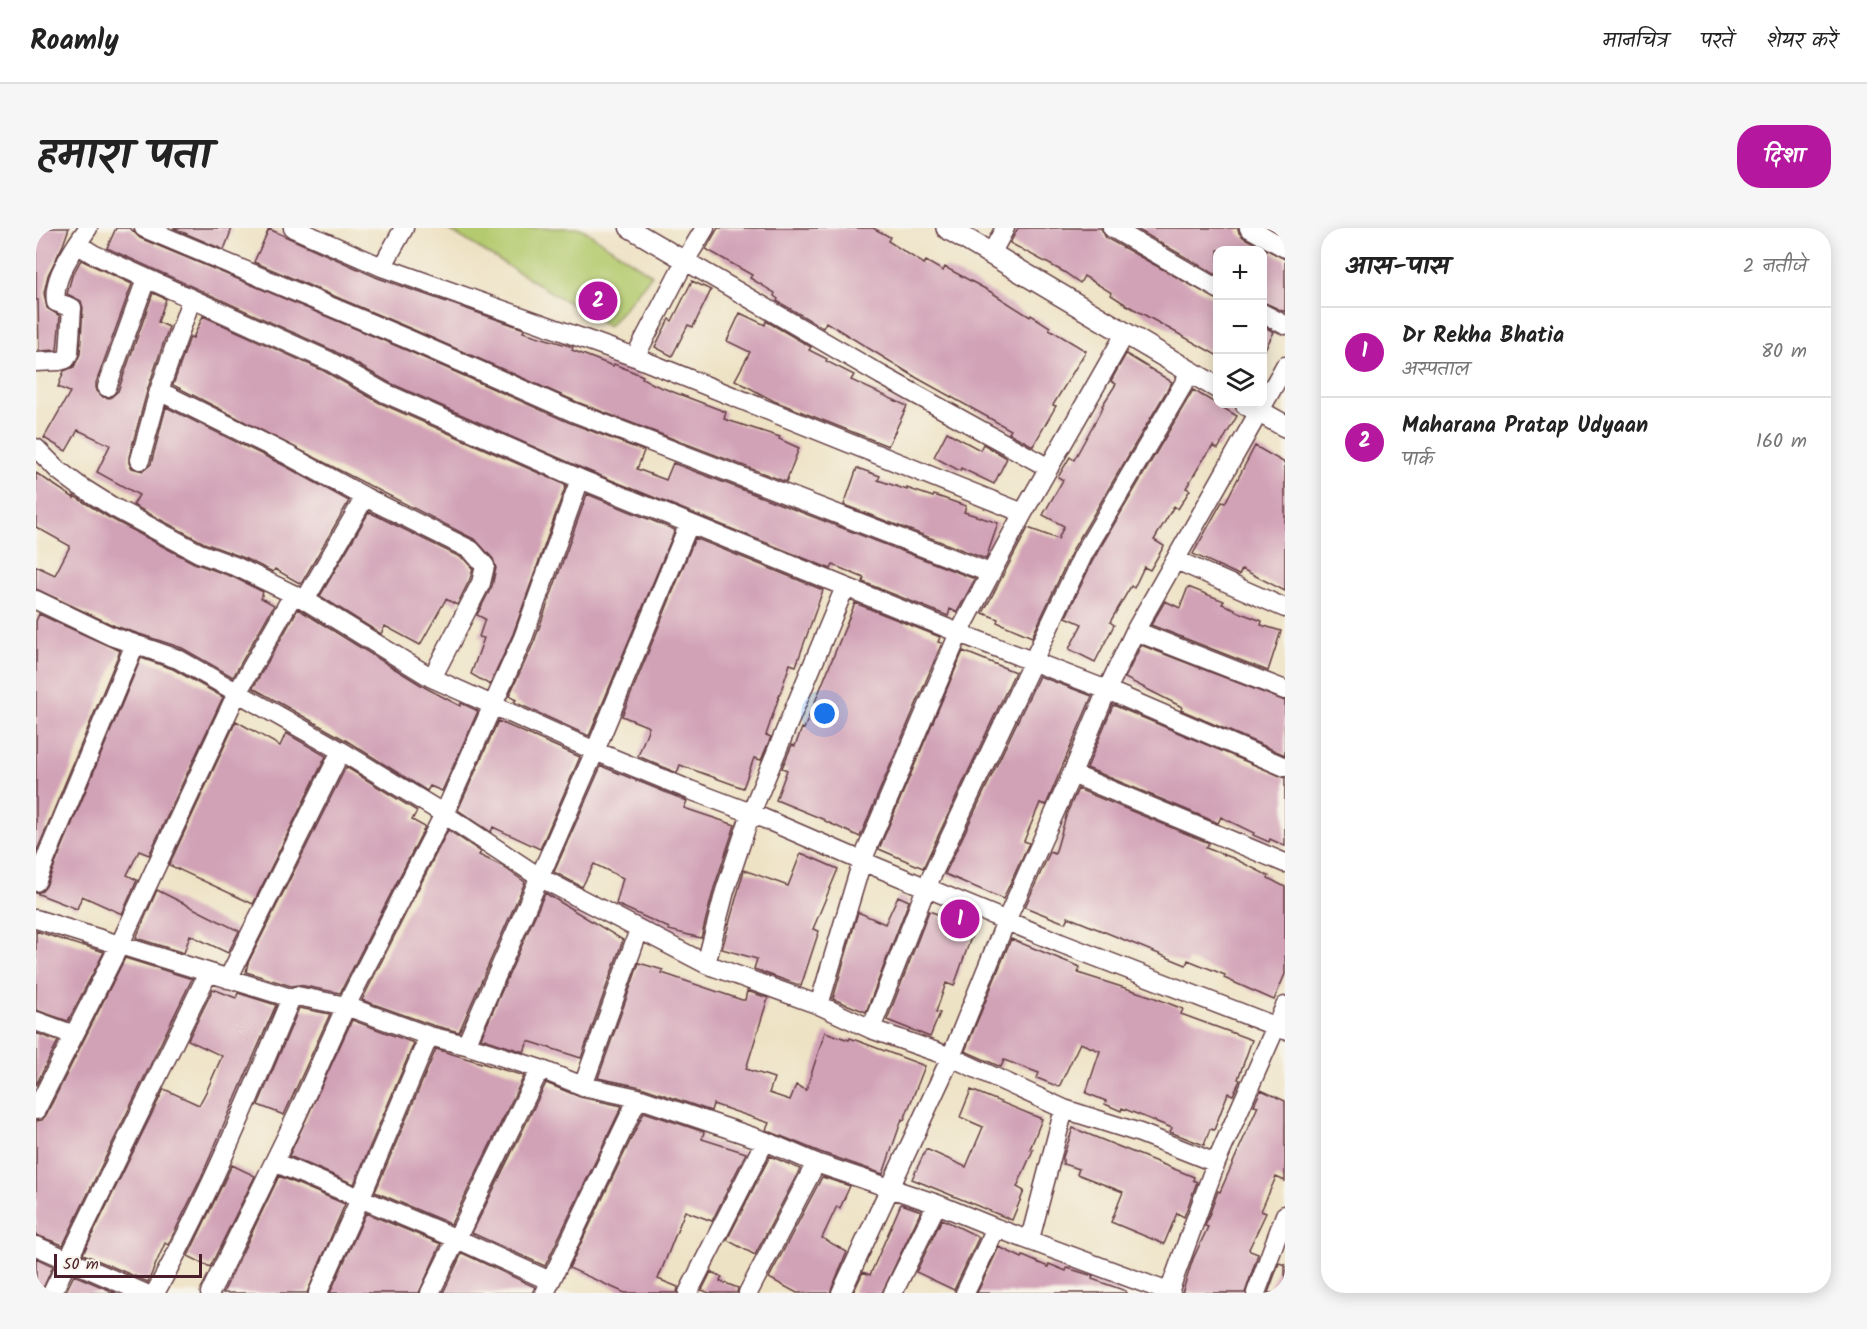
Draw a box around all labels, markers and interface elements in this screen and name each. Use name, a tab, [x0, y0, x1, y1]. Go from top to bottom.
text: Roamly	[30, 19, 119, 64]
text: मानचित्र	[1603, 25, 1668, 58]
text: परतें	[1701, 25, 1733, 58]
text: शेयर करें	[1766, 25, 1837, 58]
text: हमारा पता	[36, 123, 211, 190]
button: दिशा	[1737, 125, 1831, 188]
map controls	[1213, 246, 1267, 408]
button: +	[1213, 246, 1267, 300]
text: आस-पास	[1345, 246, 1449, 288]
text: 2 नतीजे	[1743, 251, 1807, 283]
pin: 2	[578, 278, 618, 324]
button: −	[1213, 300, 1267, 354]
text: Dr Rekha Bhatia	[1402, 319, 1564, 354]
text: 1	[1361, 336, 1368, 368]
text: 80 m	[1761, 336, 1807, 368]
button: layers	[1213, 354, 1267, 408]
text: अस्पताल	[1402, 354, 1469, 386]
text: Maharana Pratap Udyaan	[1402, 409, 1648, 444]
text: 2	[1359, 426, 1370, 458]
text: 160 m	[1756, 426, 1807, 458]
text: पार्क	[1402, 444, 1434, 476]
your location	[810, 699, 839, 728]
pin: 1	[940, 896, 980, 942]
scale bar	[54, 1251, 202, 1278]
text: 50 m	[63, 1252, 99, 1277]

